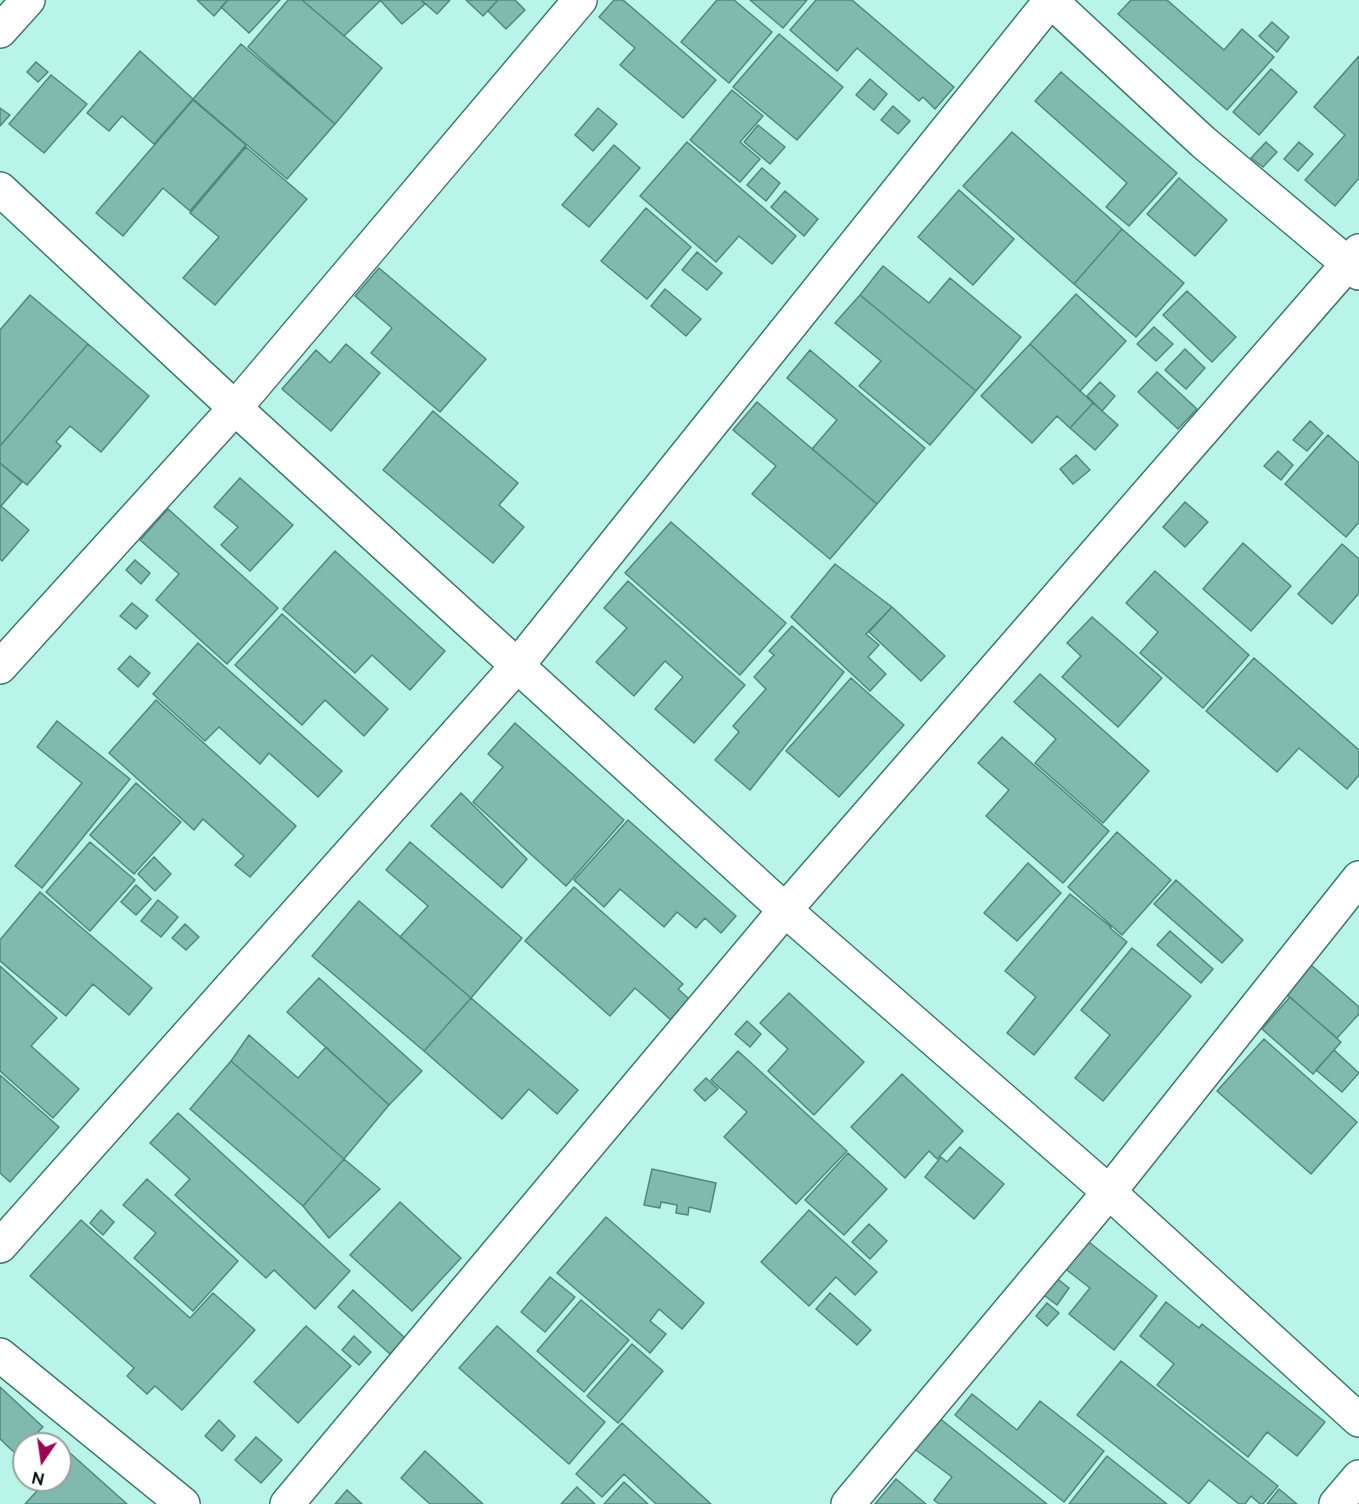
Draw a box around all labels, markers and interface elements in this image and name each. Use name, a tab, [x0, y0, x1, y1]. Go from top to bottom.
north arrow	[12, 1432, 72, 1492]
text: N	[30, 1467, 46, 1489]

